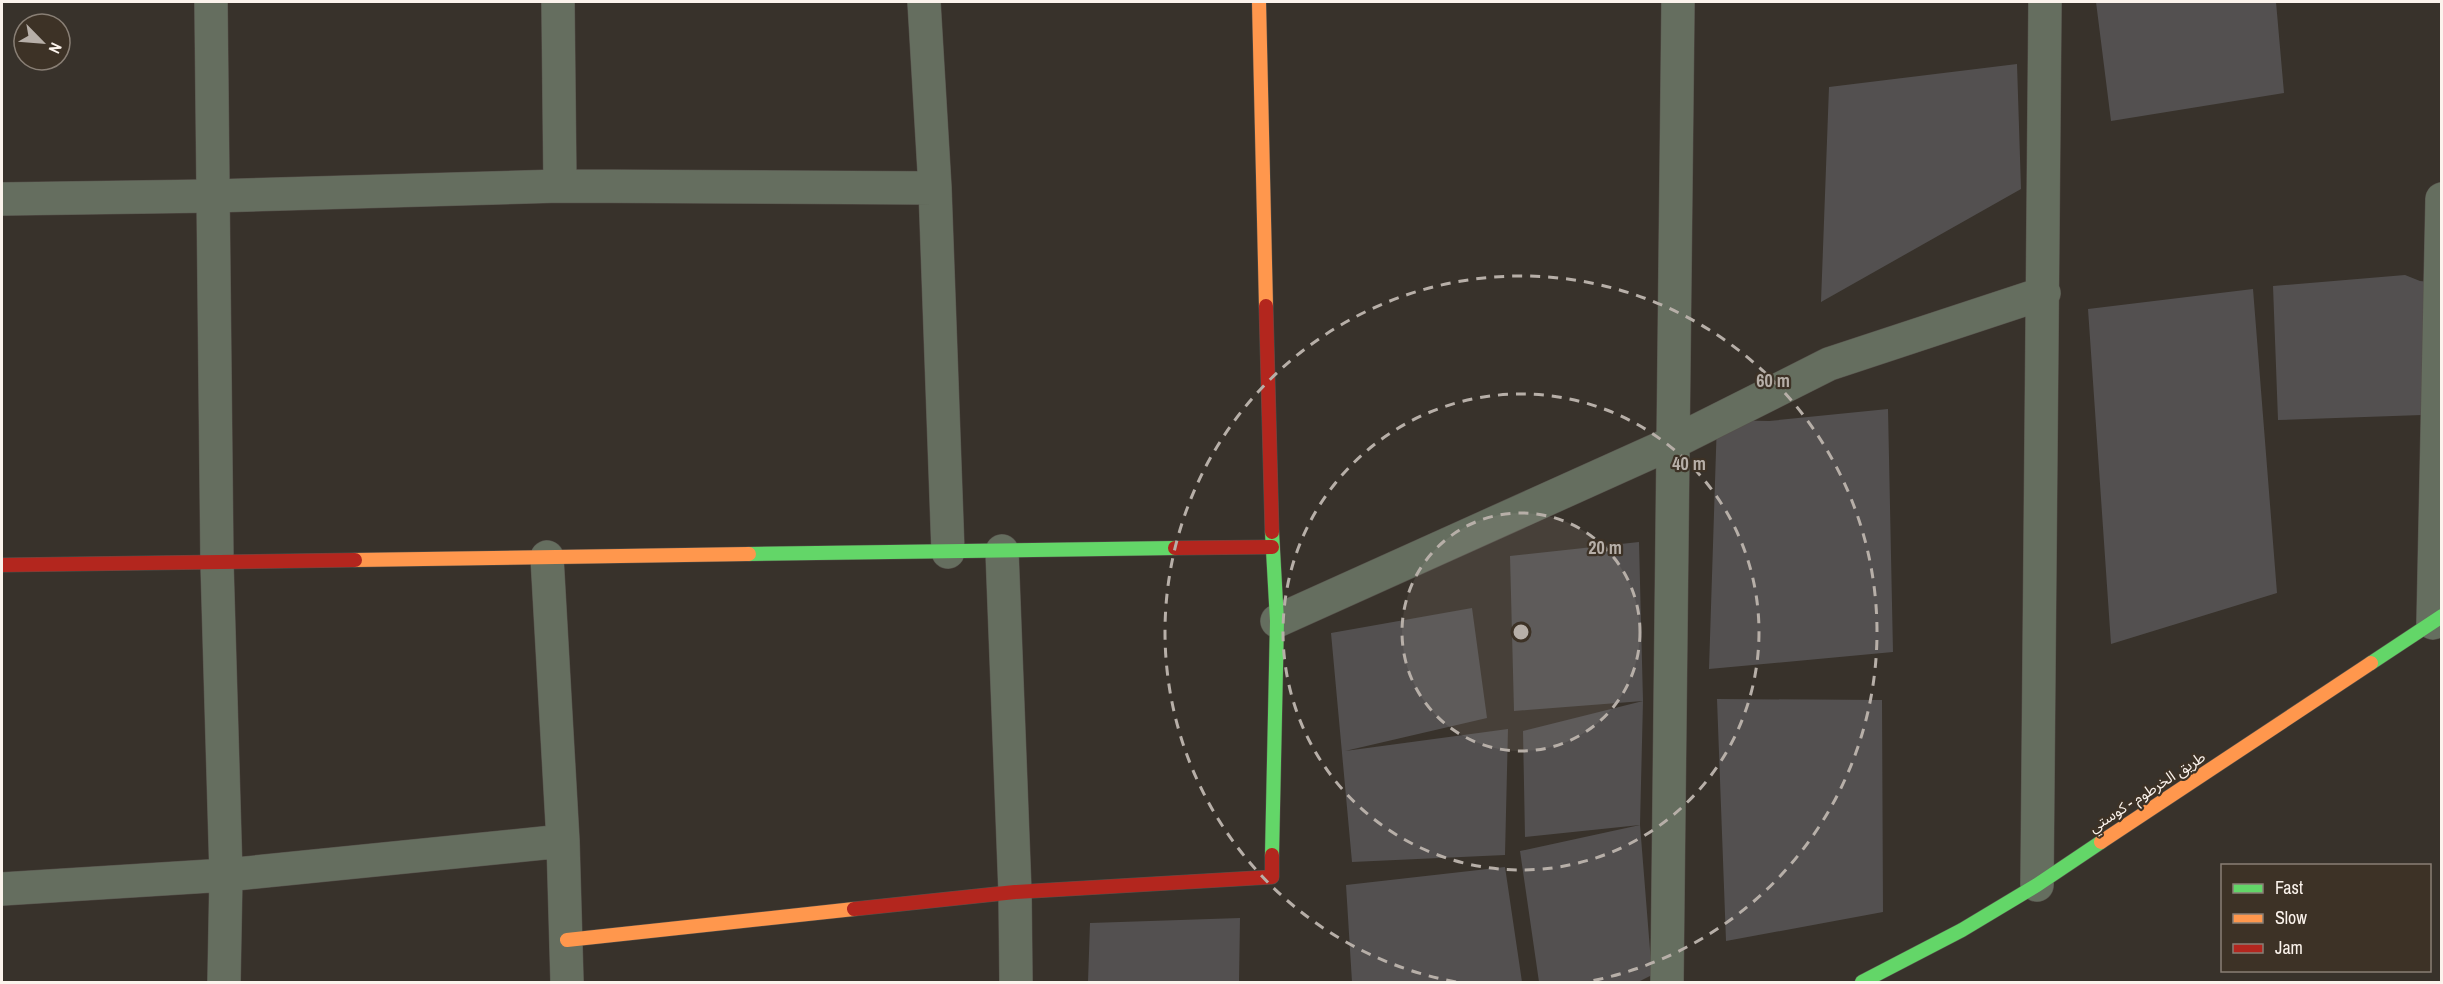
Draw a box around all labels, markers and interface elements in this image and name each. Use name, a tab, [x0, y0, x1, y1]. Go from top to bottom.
north arrow	[12, 12, 72, 72]
text: N	[44, 39, 68, 57]
text: 60 m	[1756, 368, 1790, 393]
text: 40 m	[1672, 451, 1706, 476]
text: 20 m	[1588, 535, 1622, 560]
centre of rings	[1511, 622, 1531, 642]
street label: طريق الخرطوم - كوستي	[2084, 746, 2210, 838]
legend	[2221, 864, 2431, 972]
text: Fast	[2275, 875, 2303, 900]
text: Slow	[2275, 905, 2307, 930]
text: Jam	[2275, 935, 2303, 960]

